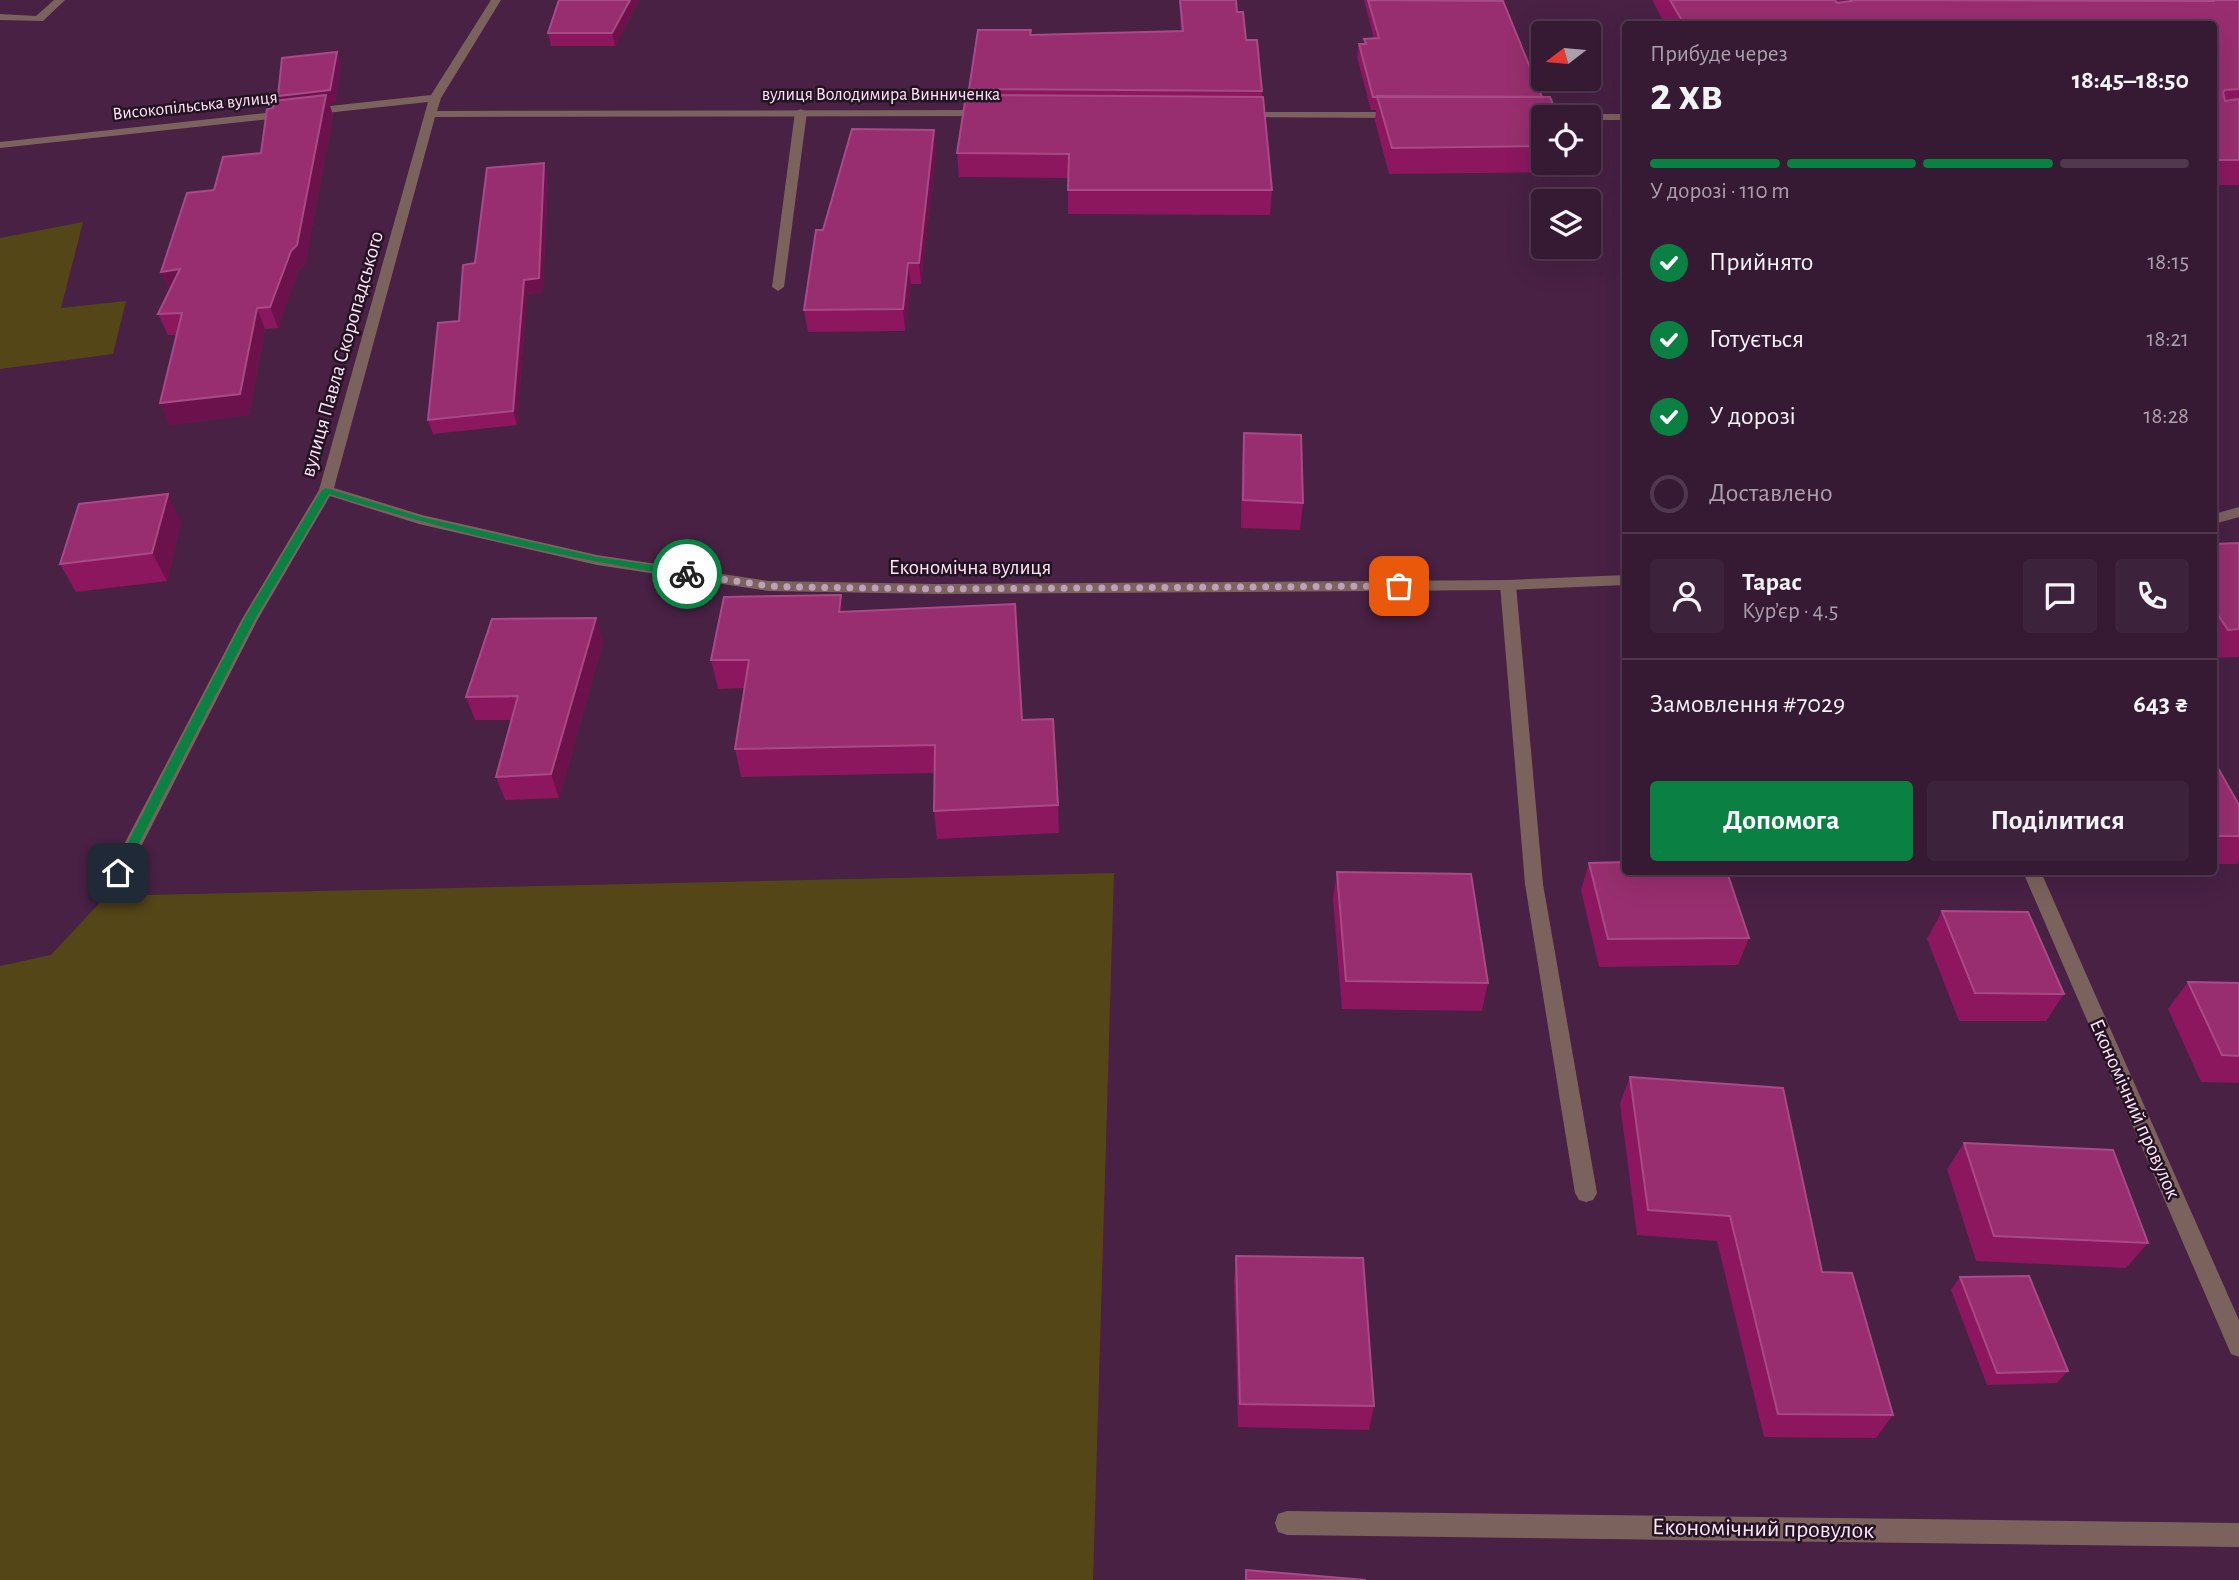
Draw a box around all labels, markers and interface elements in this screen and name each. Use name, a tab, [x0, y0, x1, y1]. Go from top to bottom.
north arrow	[1531, 21, 1601, 91]
map controls	[1531, 21, 1601, 259]
text: Прибуде через	[1650, 43, 1788, 66]
text: 18:45–18:50	[2072, 67, 2189, 93]
text: 2 хв	[1650, 72, 1723, 118]
street label: вулиця Володимира Винниченка	[762, 86, 1000, 104]
street label: Високопільська вулиця	[111, 88, 279, 124]
button: locate	[1531, 105, 1601, 175]
text: У дорозі · 110 m	[1650, 180, 1790, 203]
button: layers	[1531, 189, 1601, 259]
street label: вулиця Павла Скоропадського	[297, 229, 387, 479]
icon: check	[1650, 244, 1688, 282]
text: Прийнято	[1709, 249, 1813, 275]
text: 18:15	[2147, 251, 2189, 274]
icon: check	[1650, 321, 1688, 359]
text: Готується	[1709, 326, 1804, 352]
text: 18:21	[2147, 328, 2189, 351]
icon: check	[1650, 398, 1688, 436]
text: У дорозі	[1709, 403, 1796, 429]
text: 18:28	[2144, 405, 2189, 428]
text: Доставлено	[1709, 480, 1833, 506]
courier	[652, 539, 722, 609]
icon: bike	[668, 555, 706, 593]
pin	[1369, 556, 1429, 616]
street label: Економічна вулиця	[889, 557, 1051, 578]
button: person	[1650, 559, 1724, 633]
button: chat	[2023, 559, 2097, 633]
button: phone	[2115, 559, 2189, 633]
icon: bag	[1380, 567, 1418, 605]
text: Тарас	[1742, 569, 1802, 595]
text: Кур’єр · 4.5	[1742, 600, 1838, 623]
text: Замовлення #7029	[1650, 691, 1845, 717]
text: 643 ₴	[2133, 691, 2189, 717]
button: Допомога	[1650, 781, 1913, 861]
button: Поділитися	[1927, 781, 2189, 861]
pin	[88, 843, 148, 903]
icon: home	[99, 854, 137, 892]
street label: Економічний провулок	[2086, 1016, 2184, 1202]
street label: Економічний провулок	[1652, 1515, 1874, 1543]

